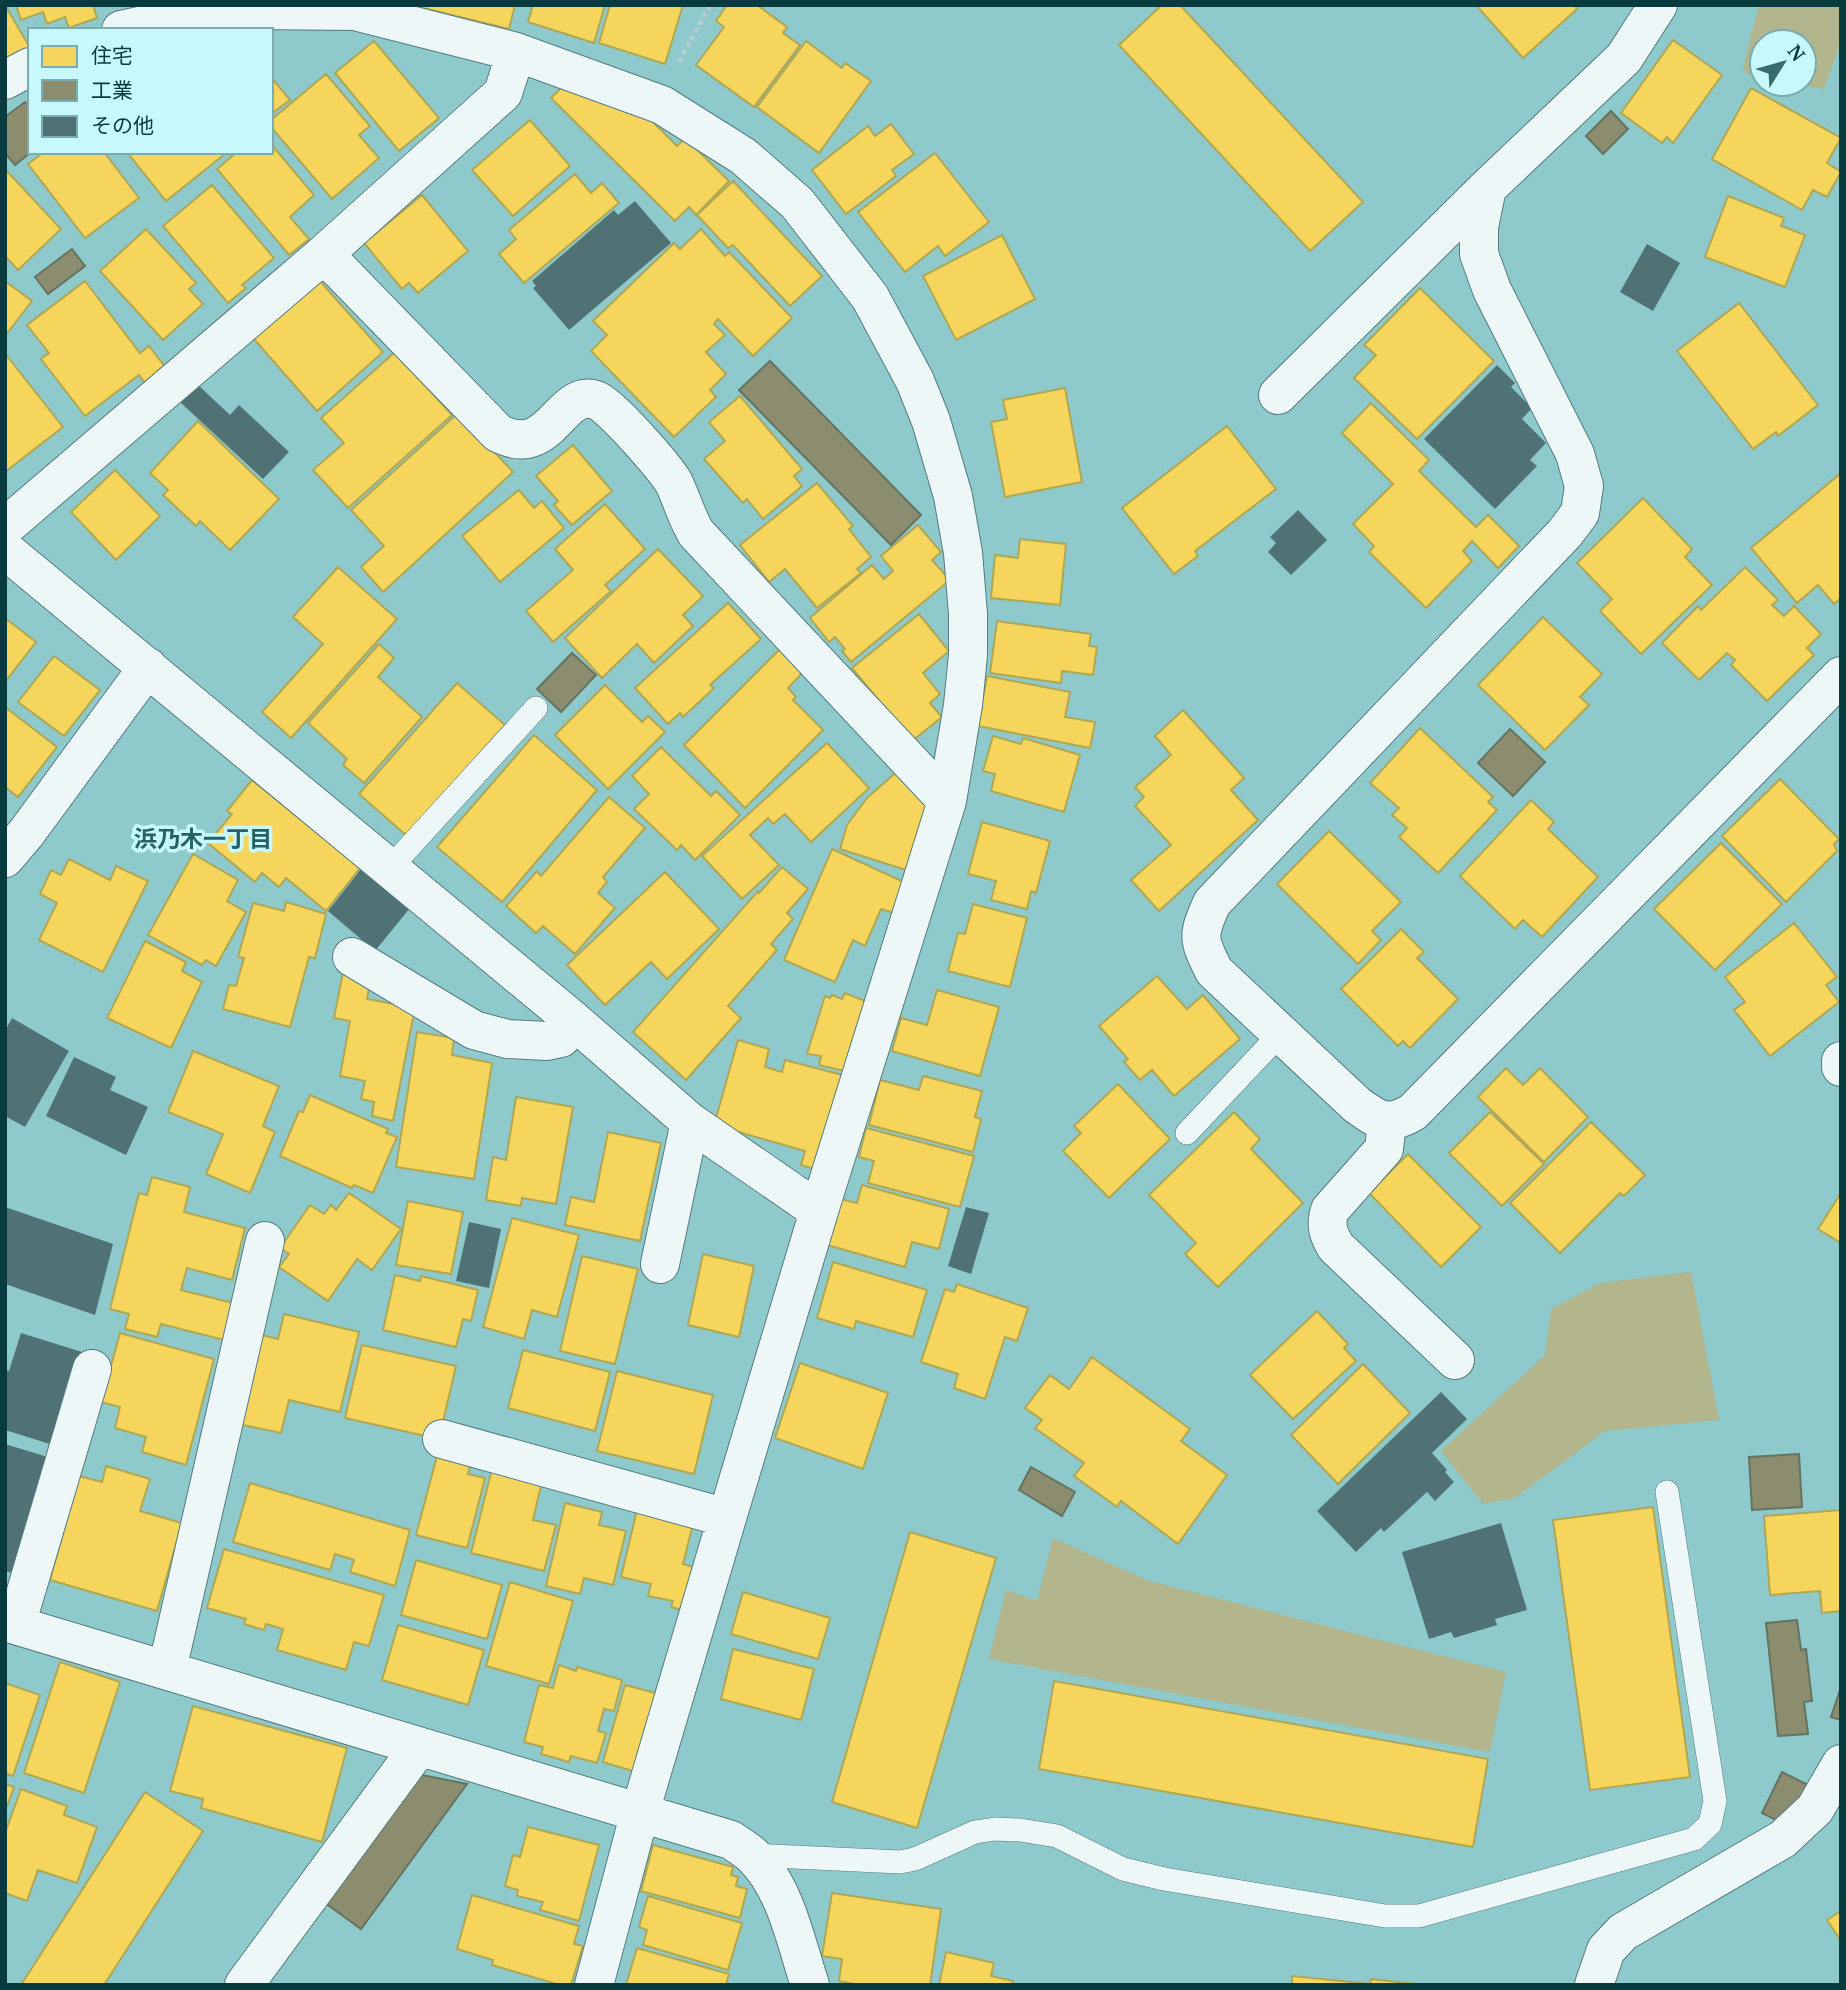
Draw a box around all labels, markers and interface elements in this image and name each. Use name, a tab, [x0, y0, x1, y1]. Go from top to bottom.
legend	[28, 28, 273, 154]
north arrow	[1748, 28, 1818, 98]
text: N	[1783, 39, 1812, 66]
text: 住宅	[91, 41, 133, 69]
text: 工業	[91, 76, 133, 104]
text: その他	[91, 111, 154, 139]
district label: 浜乃木一丁目	[134, 823, 272, 854]

